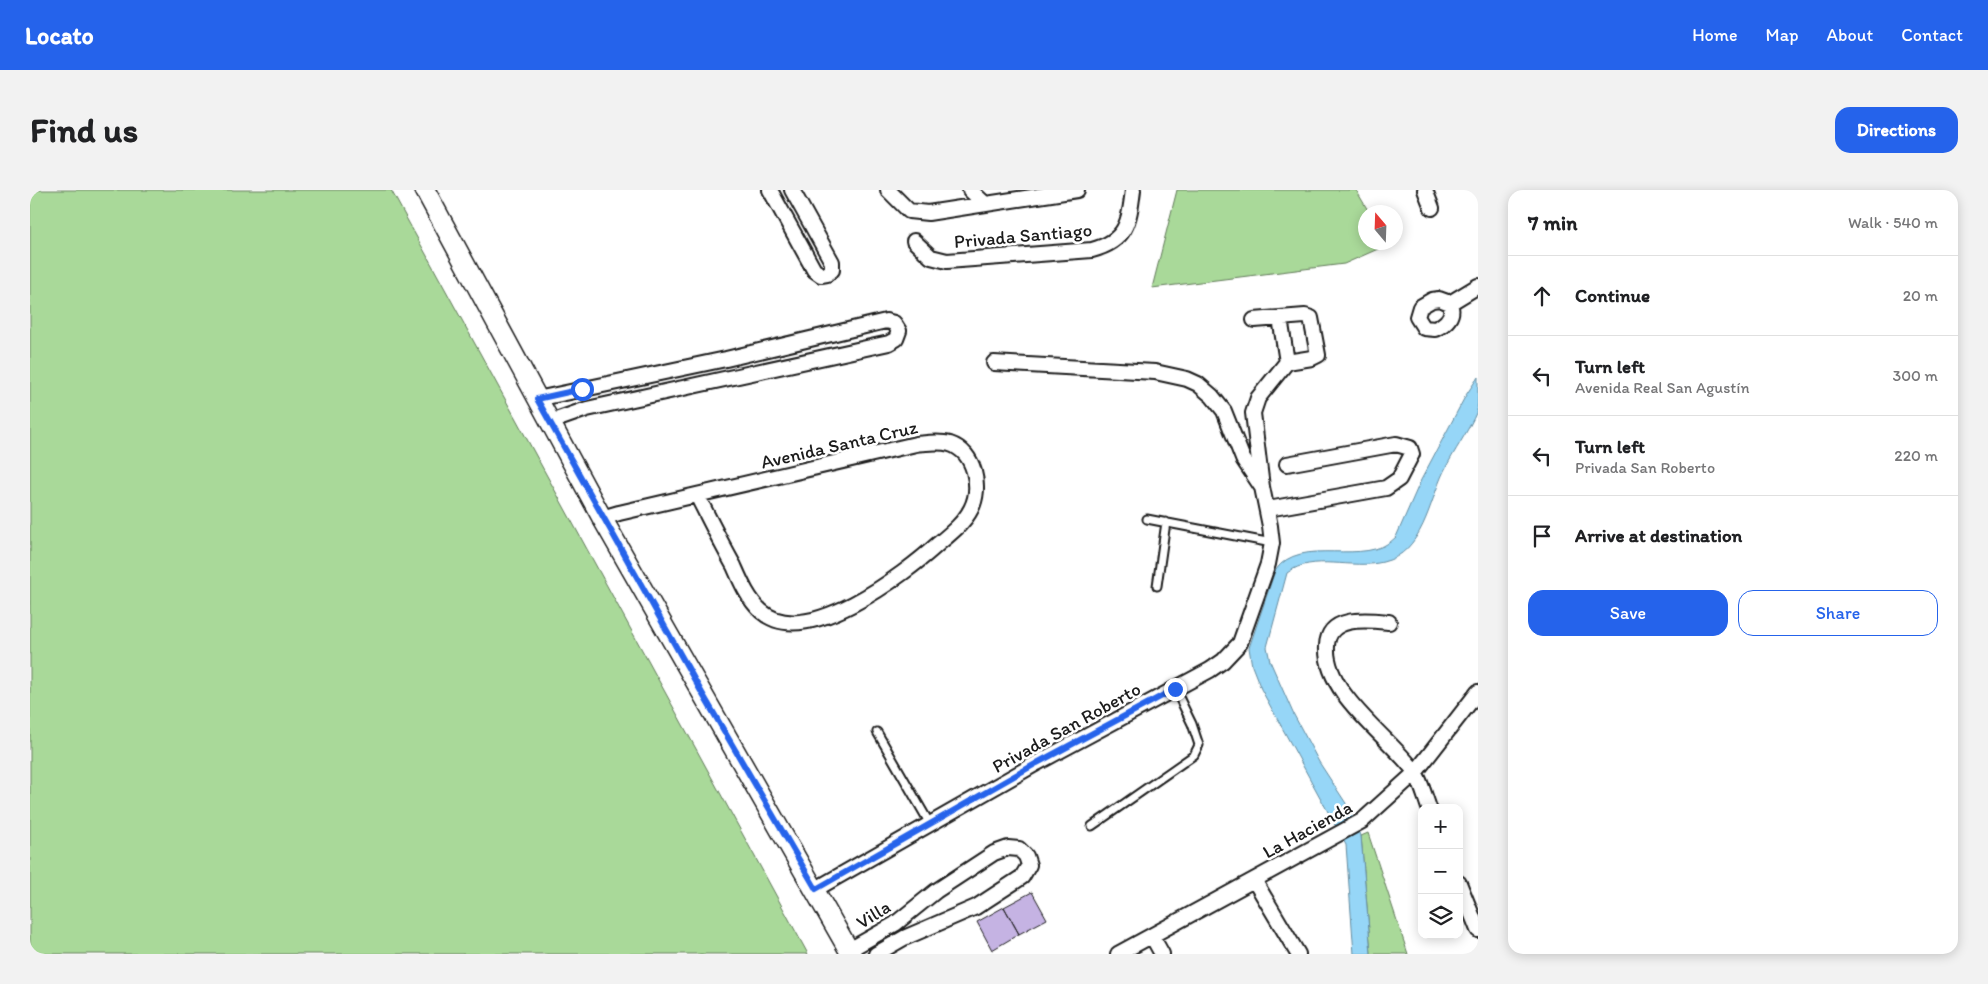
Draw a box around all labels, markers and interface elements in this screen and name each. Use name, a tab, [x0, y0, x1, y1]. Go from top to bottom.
text: Locato	[25, 21, 94, 50]
text: Home	[1692, 24, 1738, 46]
text: Map	[1766, 24, 1799, 46]
text: About	[1827, 24, 1873, 46]
text: Contact	[1901, 24, 1963, 46]
button: Directions	[1835, 107, 1958, 153]
text: Find us	[30, 109, 138, 151]
north arrow	[1358, 205, 1403, 250]
text: 7 min	[1528, 210, 1577, 235]
text: Walk · 540 m	[1848, 213, 1938, 232]
street label: Privada Santiago	[953, 218, 1093, 253]
icon: ahead	[1528, 282, 1556, 310]
text: Continue	[1575, 284, 1650, 307]
text: 20 m	[1903, 286, 1938, 305]
text: Turn left	[1575, 355, 1645, 378]
icon: left	[1528, 362, 1556, 390]
text: 300 m	[1893, 366, 1938, 385]
route start	[571, 378, 594, 401]
text: Avenida Real San Agustín	[1575, 378, 1749, 397]
street label: Avenida Santa Cruz	[758, 415, 920, 474]
text: Turn left	[1575, 435, 1645, 458]
icon: left	[1528, 442, 1556, 470]
text: 220 m	[1894, 446, 1938, 465]
text: Privada San Roberto	[1575, 458, 1715, 477]
icon: arrive	[1528, 522, 1556, 550]
text: Arrive at destination	[1575, 524, 1742, 547]
button: Save	[1528, 590, 1728, 636]
button: Share	[1738, 590, 1938, 636]
street label: Privada San Roberto	[988, 677, 1145, 778]
route end	[1164, 678, 1187, 701]
street label: La Hacienda	[1258, 795, 1356, 863]
map controls	[1418, 804, 1463, 939]
button: +	[1418, 804, 1463, 849]
button: −	[1418, 849, 1463, 894]
button: layers	[1418, 894, 1463, 939]
street label: Villa	[852, 895, 895, 934]

